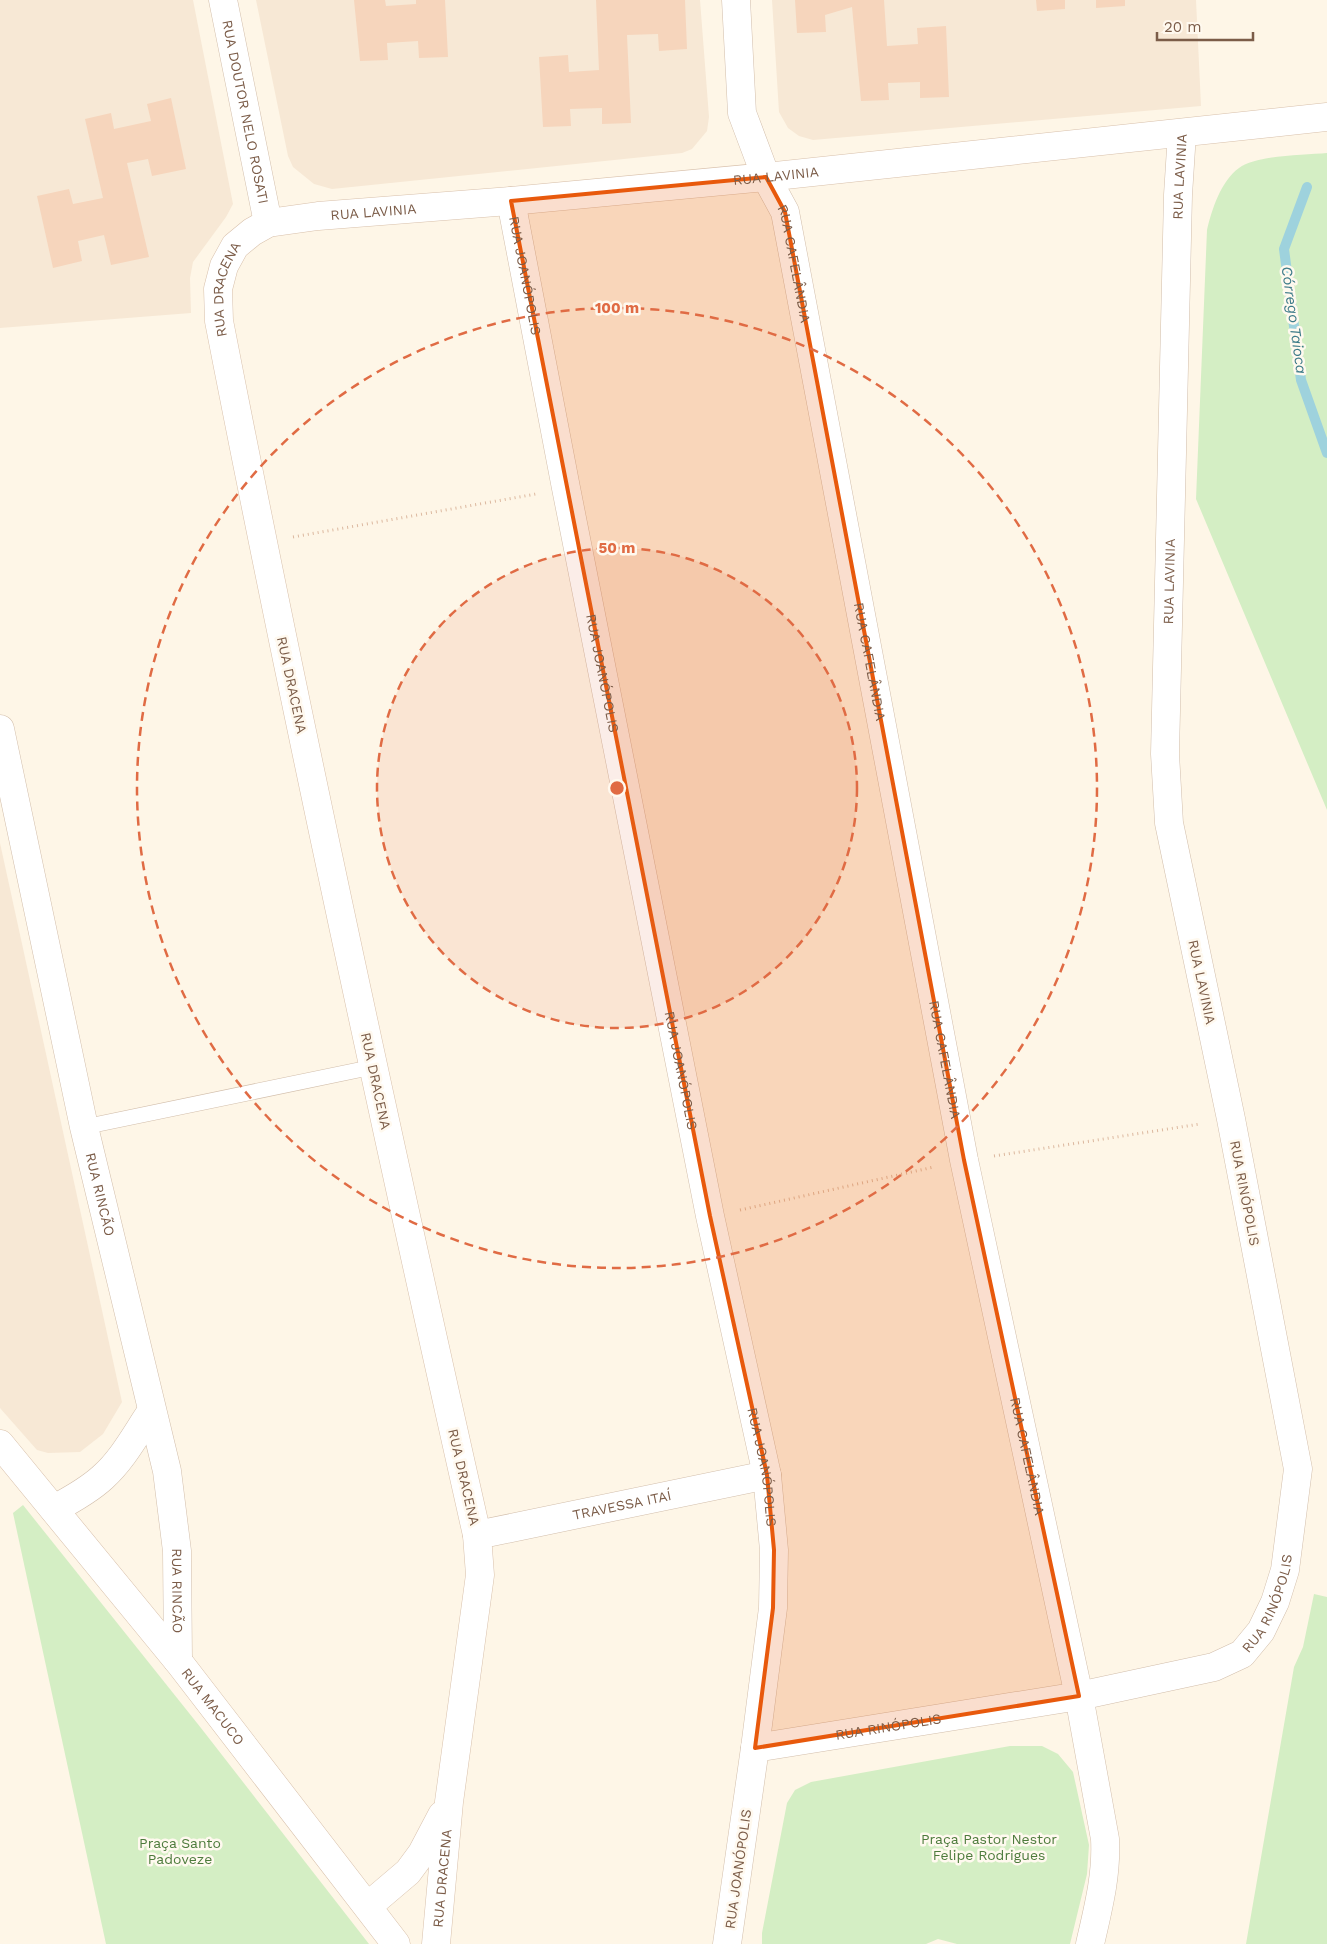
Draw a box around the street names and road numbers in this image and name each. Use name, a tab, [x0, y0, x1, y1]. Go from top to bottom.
street label: RUA DOUTOR NELO ROSATI	[219, 18, 272, 205]
street label: RUA LAVINIA	[1169, 133, 1190, 220]
street label: RUA LAVINIA	[732, 163, 819, 188]
street label: RUA LAVINIA	[330, 200, 417, 223]
street label: RUA CAFELÂNDIA	[774, 202, 814, 324]
street label: RUA JOANÓPOLIS	[506, 215, 545, 336]
street label: RUA DRACENA	[210, 239, 244, 339]
street label: RUA LAVINIA	[1160, 538, 1178, 625]
street label: RUA CAFELÂNDIA	[851, 601, 889, 722]
street label: RUA JOANÓPOLIS	[583, 612, 622, 734]
street label: RUA DRACENA	[274, 635, 310, 735]
street label: RUA LAVINIA	[1185, 938, 1219, 1026]
street label: RUA CAFELÂNDIA	[926, 999, 964, 1120]
street label: RUA JOANÓPOLIS	[662, 1010, 701, 1131]
street label: RUA DRACENA	[358, 1031, 394, 1131]
street label: RUA RINÓPOLIS	[1227, 1139, 1263, 1247]
street label: RUA RINCÃO	[82, 1151, 118, 1238]
street label: RUA CAFELÂNDIA	[1007, 1396, 1048, 1517]
street label: RUA JOANÓPOLIS	[744, 1406, 780, 1527]
street label: RUA DRACENA	[445, 1427, 483, 1527]
street label: TRAVESSA ITAÍ	[571, 1487, 673, 1523]
street label: RUA RINCÃO	[169, 1548, 186, 1633]
street label: RUA RINÓPOLIS	[1239, 1553, 1295, 1656]
street label: RUA MACUCO	[178, 1665, 248, 1748]
street label: RUA RINÓPOLIS	[834, 1710, 942, 1743]
street label: RUA JOANÓPOLIS	[722, 1808, 754, 1930]
street label: RUA DRACENA	[430, 1828, 454, 1928]

